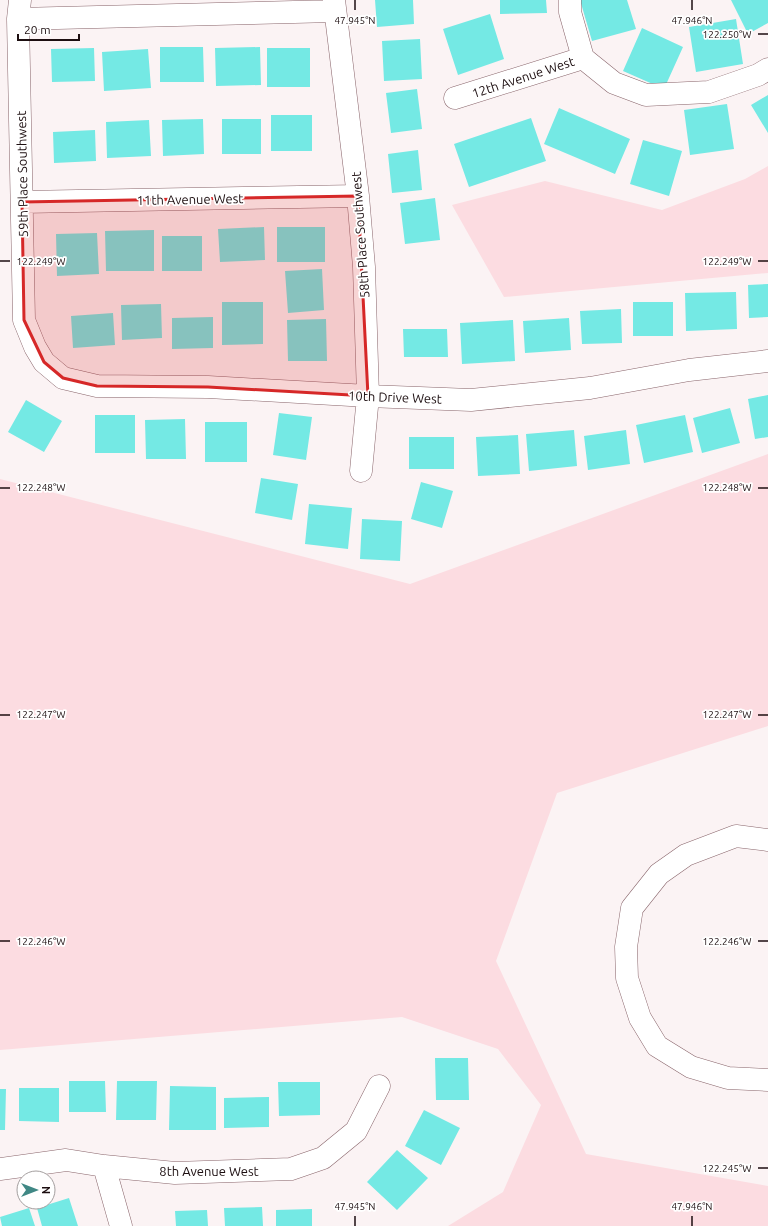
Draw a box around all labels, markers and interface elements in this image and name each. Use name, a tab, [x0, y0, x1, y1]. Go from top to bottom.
text: 47.945°N	[334, 15, 376, 26]
text: 47.946°N	[671, 15, 713, 26]
scale bar	[18, 16, 79, 42]
text: 20 m	[24, 23, 51, 36]
text: 122.250°W	[703, 29, 751, 40]
street label: 12th Avenue West	[470, 54, 576, 100]
street label: 59th Place Southwest	[14, 111, 30, 237]
street label: 58th Place Southwest	[349, 171, 371, 299]
street label: 11th Avenue West	[137, 191, 243, 207]
text: 122.249°W	[17, 256, 65, 267]
text: 122.249°W	[703, 256, 751, 267]
street label: 10th Drive West	[348, 388, 442, 406]
text: 122.248°W	[17, 482, 65, 493]
text: 122.248°W	[703, 482, 751, 493]
text: 122.247°W	[17, 709, 65, 720]
text: 122.247°W	[703, 709, 751, 720]
text: 122.246°W	[17, 936, 65, 947]
text: 122.246°W	[703, 936, 751, 947]
text: 122.245°W	[703, 1163, 751, 1174]
street label: 8th Avenue West	[159, 1164, 259, 1178]
north arrow	[16, 1170, 56, 1210]
text: N	[40, 1186, 52, 1194]
text: 47.945°N	[334, 1201, 376, 1212]
text: 47.946°N	[671, 1201, 713, 1212]

